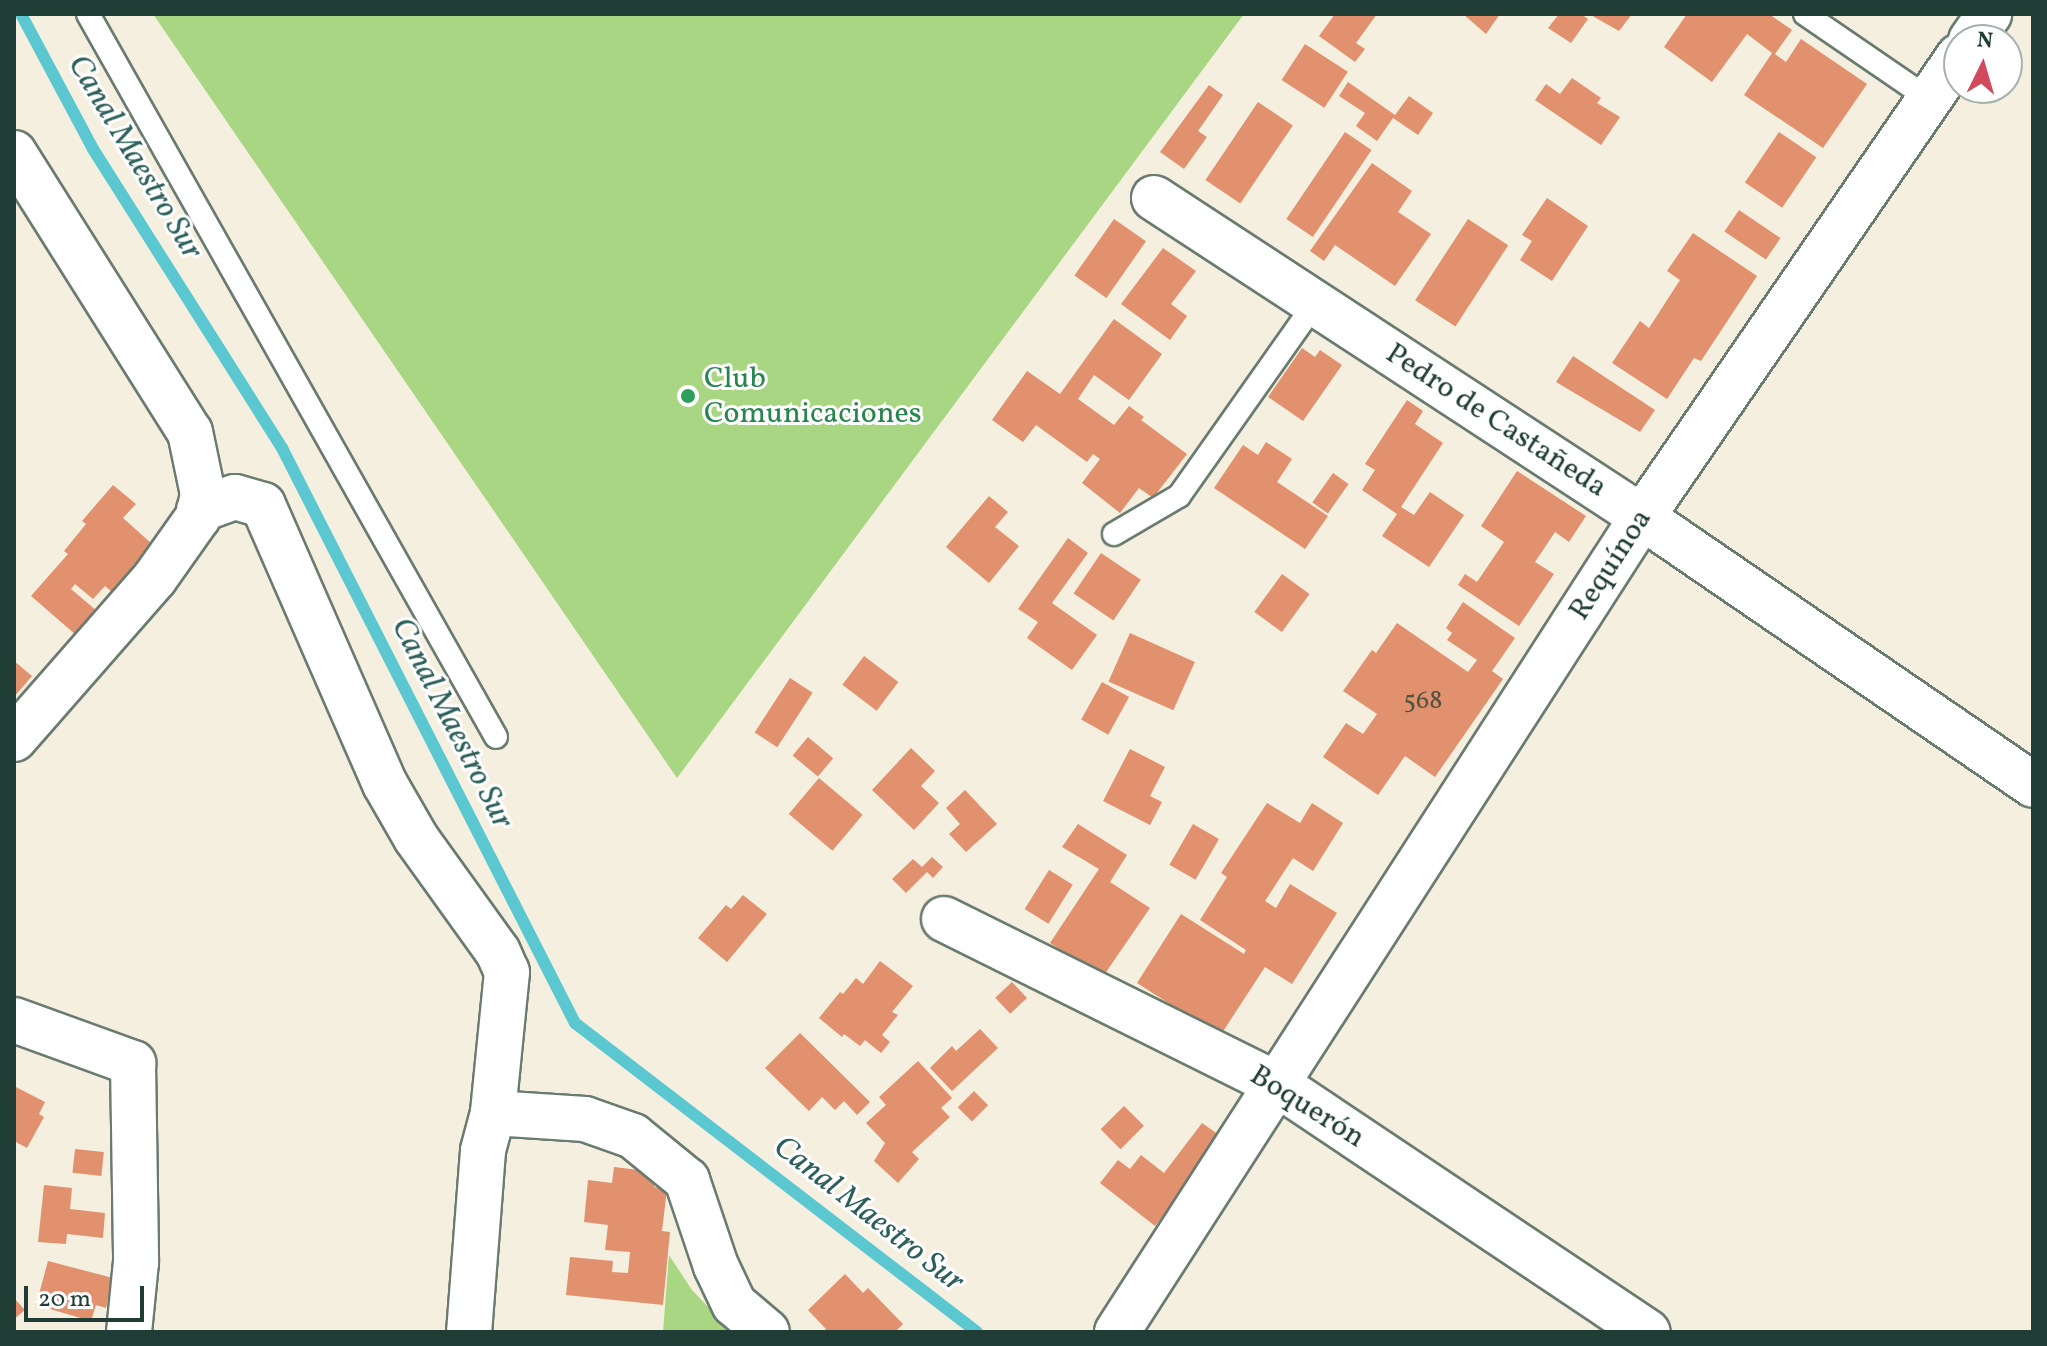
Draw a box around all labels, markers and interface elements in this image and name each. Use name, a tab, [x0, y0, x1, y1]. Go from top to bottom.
north arrow	[1943, 24, 2023, 104]
text: N	[1976, 25, 1994, 58]
water label: Canal Maestro Sur	[58, 49, 210, 267]
street label: Pedro de Castañeda	[1379, 336, 1613, 506]
place label: Club Comunicaciones	[704, 361, 922, 432]
marker: Club Comunicaciones	[679, 387, 697, 405]
street label: Requínoa	[1562, 503, 1660, 627]
water label: Canal Maestro Sur	[381, 612, 521, 836]
house number: 568	[1404, 686, 1442, 718]
street label: Boquerón	[1243, 1058, 1371, 1156]
water label: Canal Maestro Sur	[765, 1129, 971, 1301]
scale bar	[28, 1270, 148, 1320]
text: 20 m	[38, 1283, 91, 1317]

